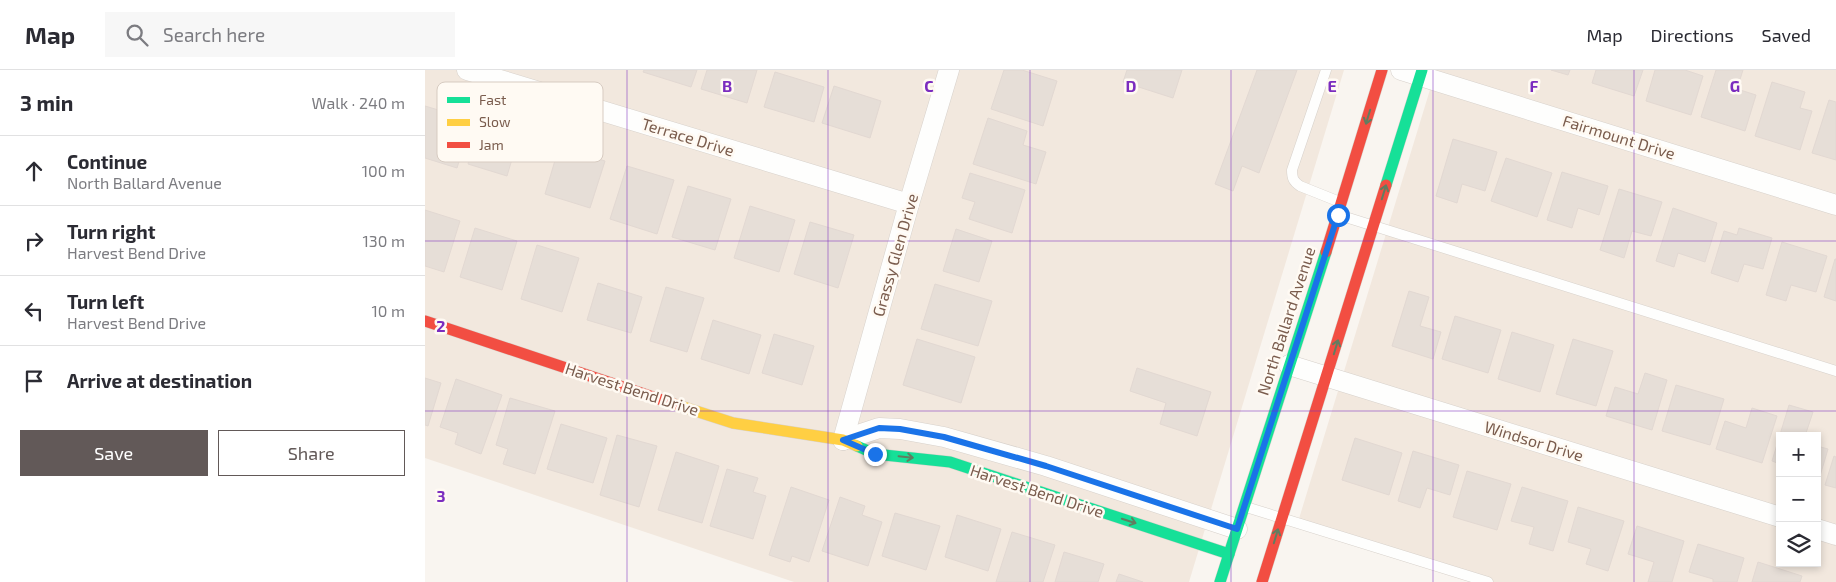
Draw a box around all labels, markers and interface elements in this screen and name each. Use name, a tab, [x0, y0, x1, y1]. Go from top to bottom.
search box	[105, 12, 455, 57]
text: Map	[25, 20, 75, 49]
icon: search	[123, 21, 151, 49]
text: Search here	[163, 23, 265, 46]
text: Map	[1586, 24, 1623, 46]
text: Directions	[1651, 24, 1734, 46]
text: Saved	[1762, 24, 1811, 46]
text: B	[722, 76, 732, 95]
text: C	[924, 76, 934, 95]
text: D	[1126, 76, 1137, 95]
text: E	[1327, 76, 1337, 95]
text: F	[1530, 76, 1539, 95]
text: G	[1730, 76, 1740, 95]
legend	[437, 82, 603, 162]
text: 3 min	[20, 90, 73, 115]
text: Fast	[479, 91, 506, 108]
text: Walk · 240 m	[312, 93, 405, 112]
one-way arrow	[1363, 108, 1372, 124]
street label: Fairmount Drive	[1561, 110, 1678, 163]
text: Slow	[479, 113, 511, 130]
street label: Terrace Drive	[640, 113, 737, 160]
text: Jam	[479, 136, 504, 153]
text: Continue	[67, 150, 147, 173]
icon: ahead	[20, 157, 48, 185]
text: 100 m	[362, 161, 405, 180]
text: North Ballard Avenue	[67, 173, 222, 192]
one-way arrow	[1379, 184, 1389, 200]
street label: Grassy Glen Drive	[868, 191, 921, 319]
route start	[1327, 204, 1350, 227]
text: Turn right	[67, 220, 155, 243]
icon: right	[20, 227, 48, 255]
text: 130 m	[363, 231, 405, 250]
text: Harvest Bend Drive	[67, 243, 206, 262]
street label: North Ballard Avenue	[1253, 244, 1319, 397]
text: Turn left	[67, 290, 144, 313]
icon: left	[20, 297, 48, 325]
text: 10 m	[371, 301, 405, 320]
text: Harvest Bend Drive	[67, 313, 206, 332]
text: 2	[436, 316, 446, 335]
one-way arrow	[1331, 339, 1341, 355]
street label: Harvest Bend Drive	[563, 358, 701, 419]
icon: arrive	[20, 367, 48, 395]
text: Arrive at destination	[67, 369, 252, 392]
street label: Windsor Drive	[1482, 416, 1586, 465]
button: Save	[20, 430, 208, 476]
button: Share	[218, 430, 405, 476]
map controls	[1776, 432, 1821, 567]
button: +	[1776, 432, 1821, 477]
route end	[864, 443, 887, 466]
one-way arrow	[898, 452, 914, 462]
street label: Harvest Bend Drive	[968, 460, 1106, 521]
button: −	[1776, 477, 1821, 522]
text: 3	[436, 486, 446, 505]
one-way arrow	[1121, 517, 1137, 527]
button: layers	[1776, 522, 1821, 567]
one-way arrow	[1272, 528, 1282, 544]

